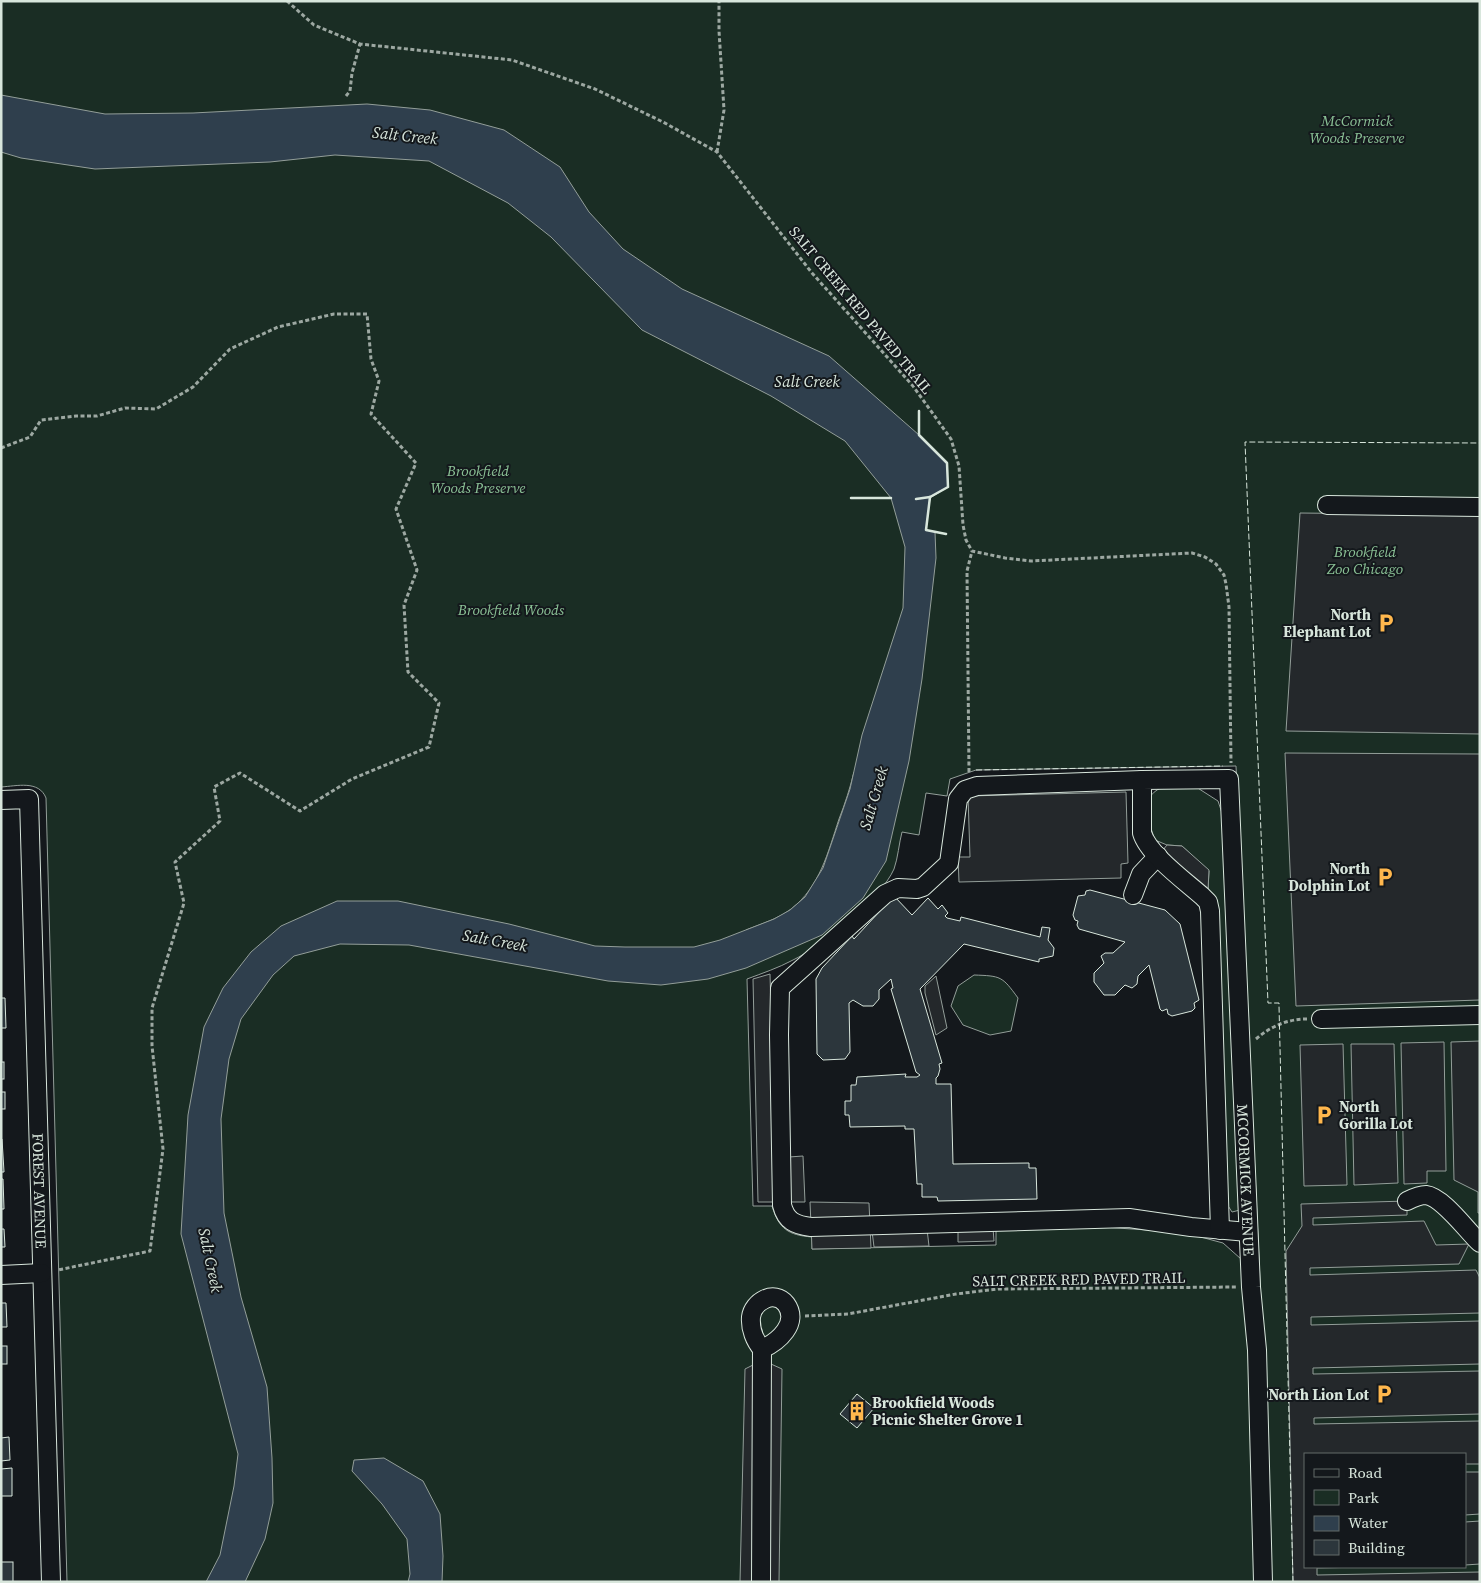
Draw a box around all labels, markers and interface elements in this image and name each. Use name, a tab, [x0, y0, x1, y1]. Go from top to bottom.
park label: McCormick Woods Preserve	[1310, 110, 1404, 148]
water label: Salt Creek	[371, 121, 439, 149]
street label: SALT CREEK RED PAVED TRAIL	[784, 222, 938, 399]
water label: Salt Creek	[774, 370, 840, 392]
park label: Brookfield Woods Preserve	[431, 460, 525, 498]
park label: Brookfield Zoo Chicago	[1326, 541, 1403, 579]
park label: Brookfield Woods	[457, 599, 565, 620]
place label: North Elephant Lot	[1283, 604, 1372, 642]
parking icon: North Elephant Lot	[1375, 612, 1397, 634]
water label: Salt Creek	[853, 763, 893, 833]
place label: North Dolphin Lot	[1288, 858, 1371, 896]
parking icon: North Dolphin Lot	[1374, 866, 1396, 888]
water label: Salt Creek	[461, 923, 530, 957]
place label: North Gorilla Lot	[1339, 1096, 1413, 1134]
street label: MCCORMICK AVENUE	[1233, 1104, 1260, 1256]
parking icon: North Gorilla Lot	[1313, 1104, 1335, 1126]
street label: FOREST AVENUE	[28, 1133, 52, 1249]
water label: Salt Creek	[193, 1226, 229, 1295]
street label: SALT CREEK RED PAVED TRAIL	[972, 1267, 1186, 1291]
parking icon: North Lion Lot	[1373, 1383, 1395, 1405]
place label: North Lion Lot	[1268, 1384, 1370, 1405]
place label: Brookfield Woods Picnic Shelter Grove 1	[872, 1392, 1023, 1430]
building icon: Brookfield Woods Picnic Shelter Grove 1	[846, 1400, 868, 1422]
legend	[1304, 1453, 1466, 1568]
text: Road	[1348, 1462, 1382, 1483]
text: Park	[1348, 1487, 1380, 1508]
text: Water	[1348, 1512, 1389, 1533]
text: Building	[1348, 1537, 1405, 1558]

